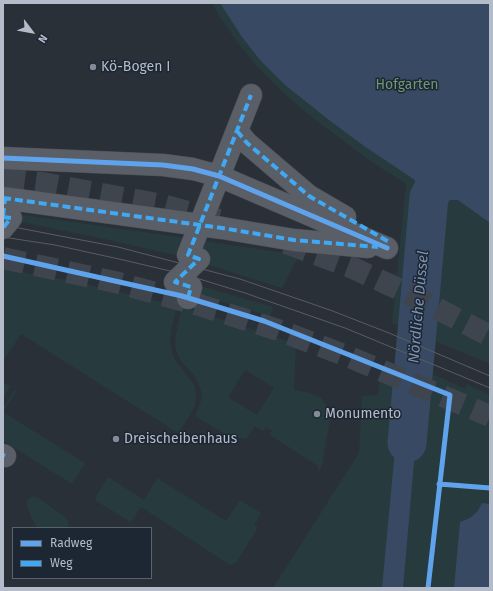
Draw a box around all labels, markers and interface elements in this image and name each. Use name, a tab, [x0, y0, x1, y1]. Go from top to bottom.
north arrow	[12, 12, 52, 52]
text: N	[35, 32, 50, 45]
place label: Kö-Bogen I	[101, 59, 170, 75]
marker: Kö-Bogen I	[88, 62, 98, 72]
park label: Hofgarten	[375, 77, 439, 93]
water label: Nördliche Düssel	[405, 250, 433, 364]
place label: Monumento	[325, 406, 401, 422]
marker: Monumento	[312, 409, 322, 419]
place label: Dreischeibenhaus	[124, 431, 237, 447]
marker: Dreischeibenhaus	[111, 434, 121, 444]
legend	[12, 527, 152, 579]
text: Radweg	[50, 536, 92, 550]
text: Weg	[50, 556, 73, 570]

